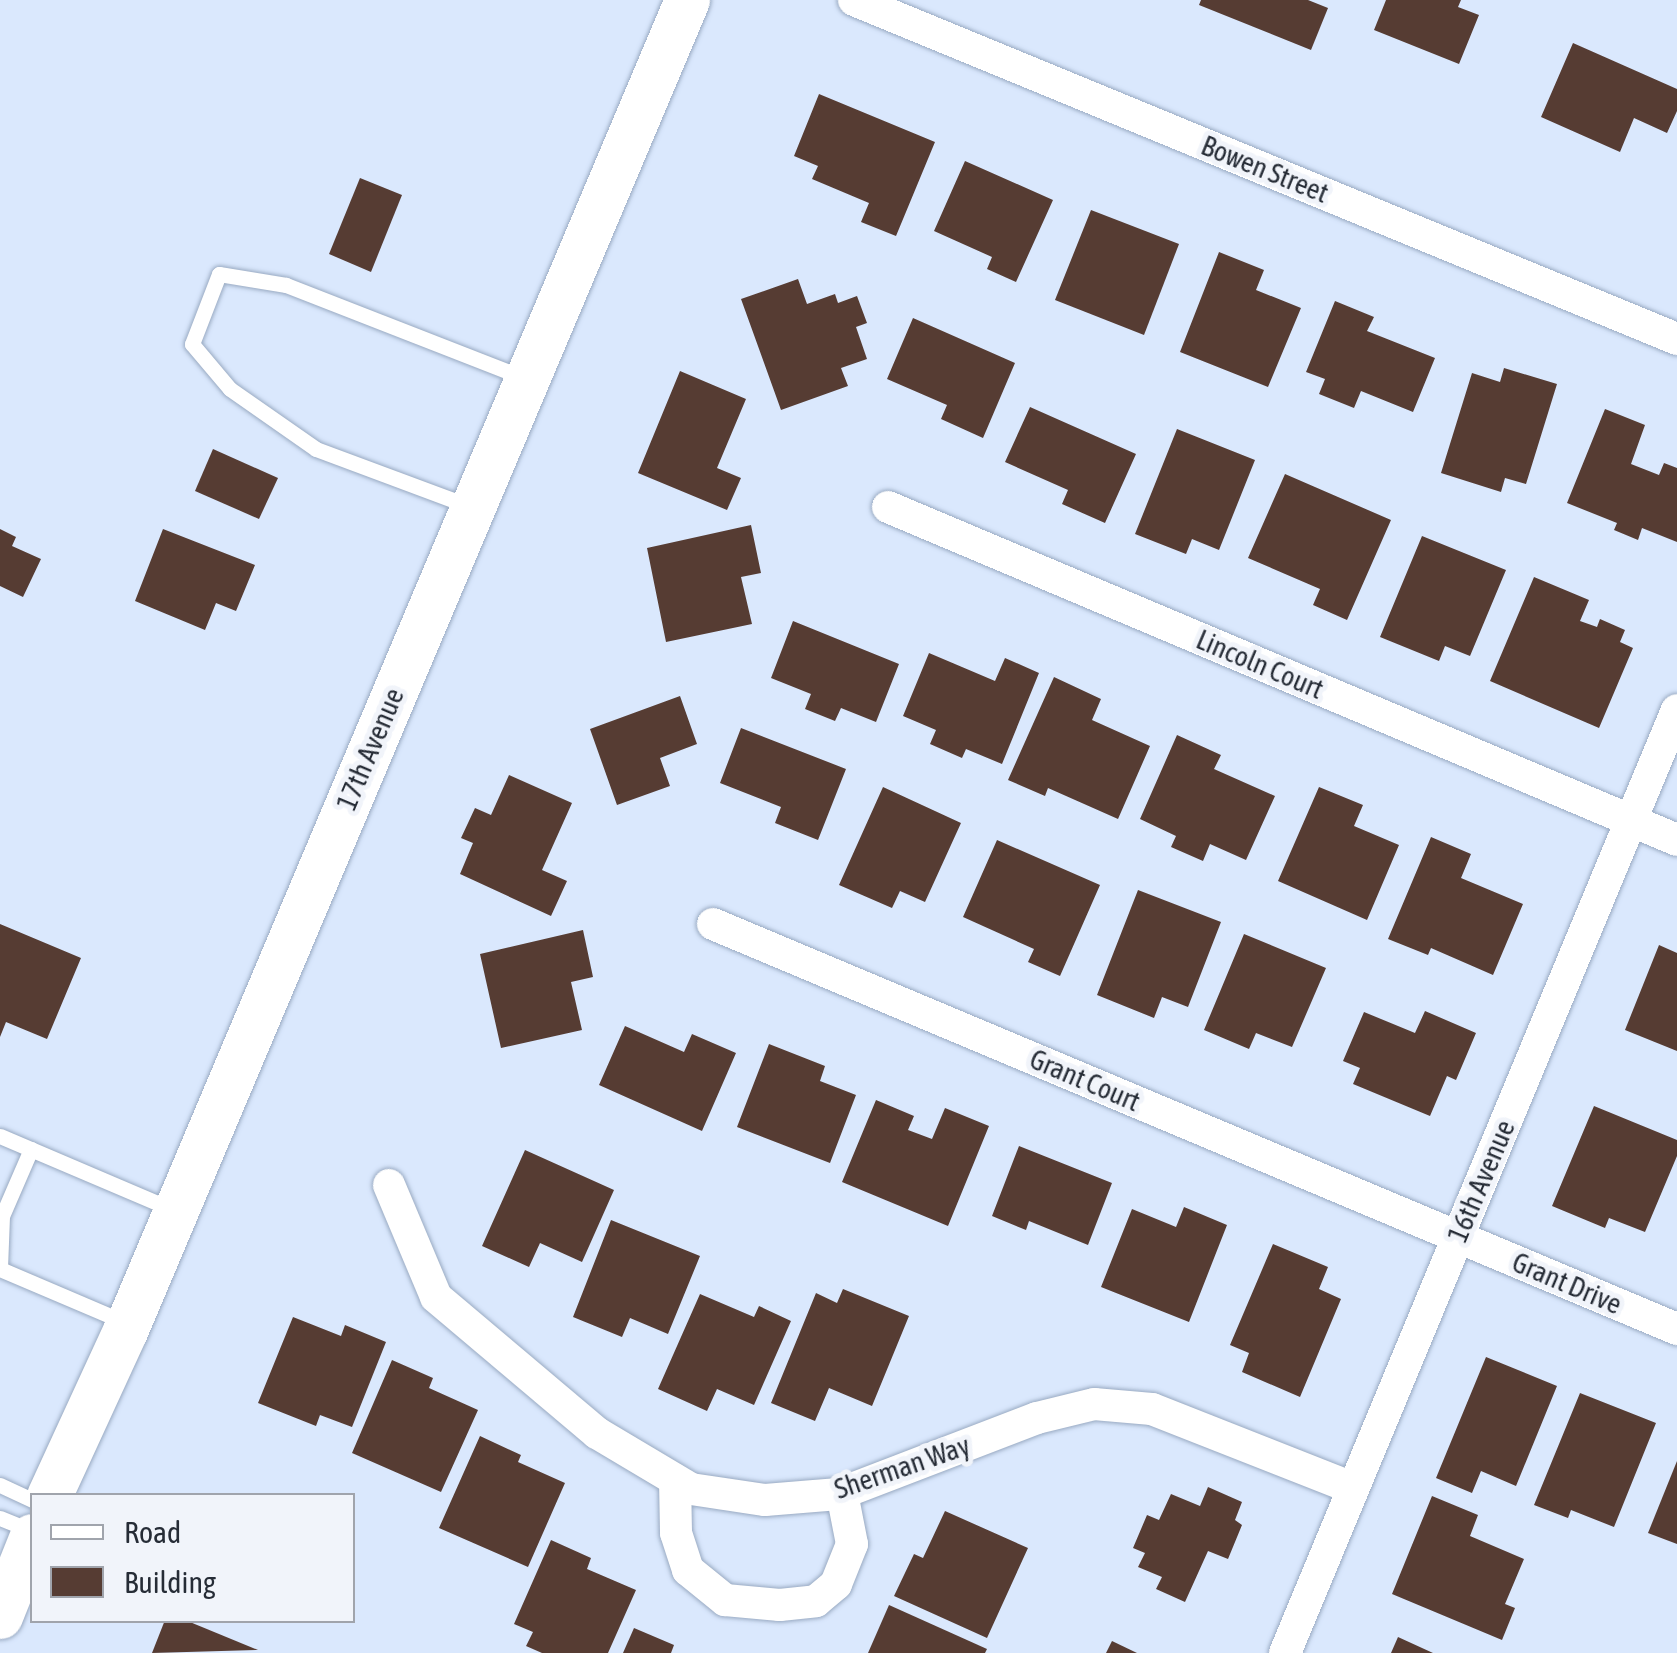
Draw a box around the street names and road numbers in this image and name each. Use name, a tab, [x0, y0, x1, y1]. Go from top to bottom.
street label: Bowen Street	[1197, 128, 1333, 210]
street label: Lincoln Court	[1192, 622, 1328, 706]
street label: 17th Avenue	[329, 683, 411, 815]
street label: Grant Court	[1025, 1042, 1145, 1118]
street label: 16th Avenue	[1440, 1115, 1522, 1247]
street label: Grant Drive	[1507, 1245, 1627, 1321]
street label: Sherman Way	[830, 1428, 974, 1506]

